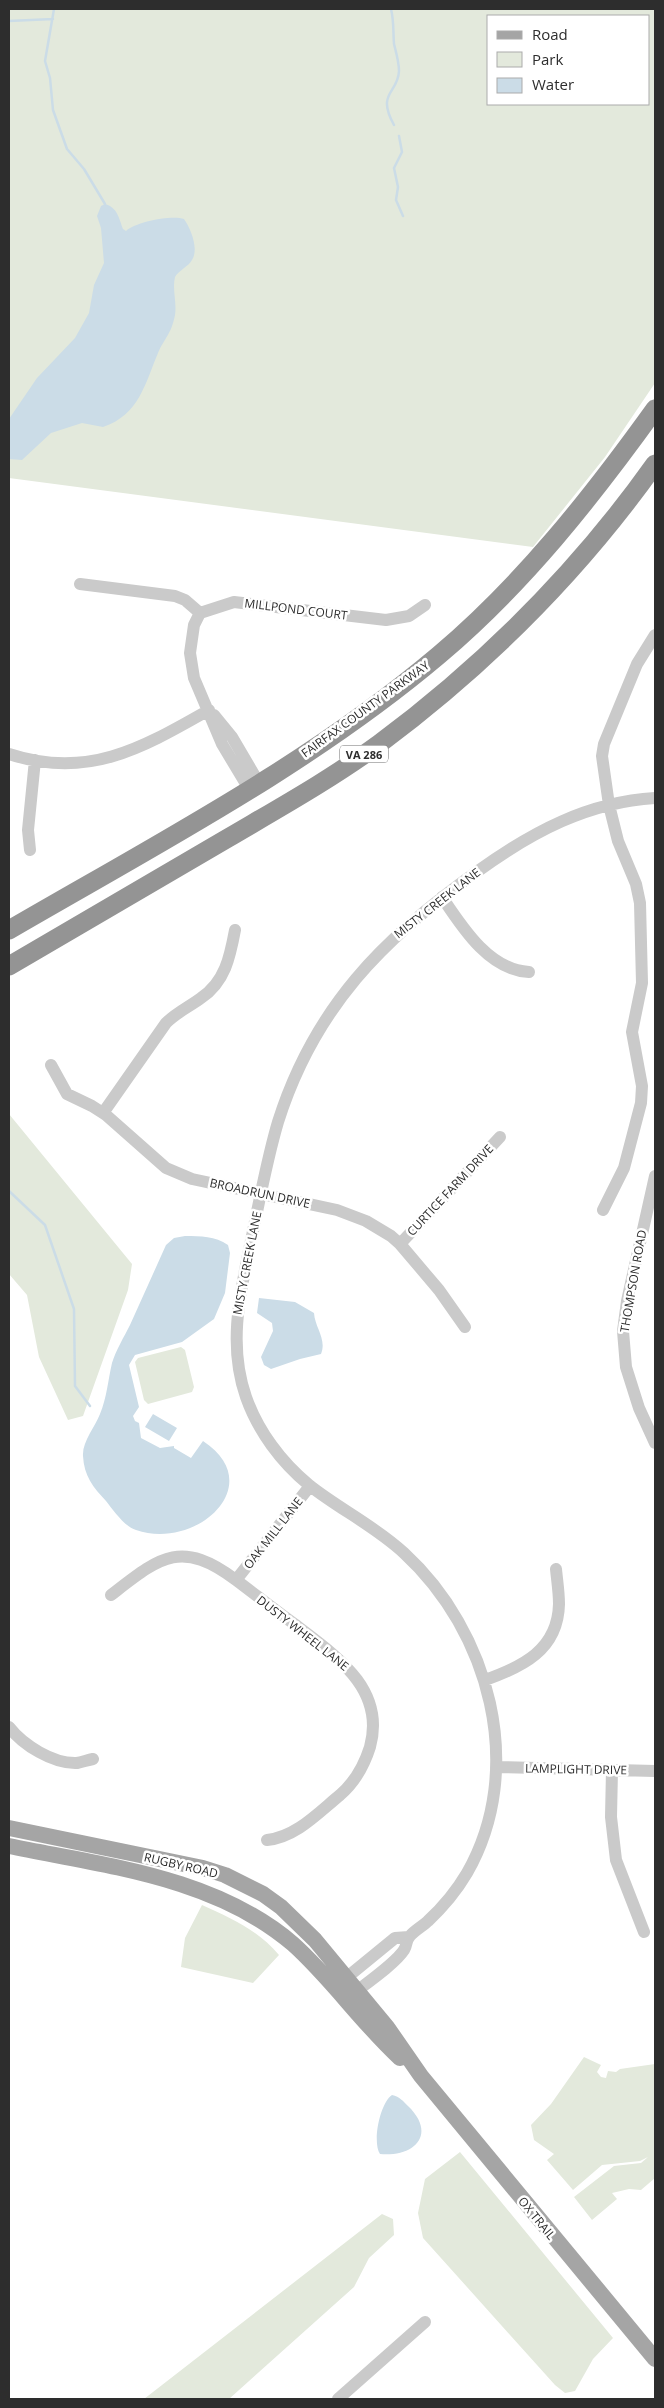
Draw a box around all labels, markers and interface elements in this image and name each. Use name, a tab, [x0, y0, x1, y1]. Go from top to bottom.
legend	[487, 15, 649, 105]
text: Road	[532, 24, 568, 44]
text: Park	[532, 49, 563, 69]
text: Water	[532, 74, 574, 94]
street label: MILLPOND COURT	[243, 594, 349, 624]
street label: FAIRFAX COUNTY PARKWAY	[298, 657, 433, 761]
road number: VA 286	[340, 746, 388, 762]
street label: MISTY CREEK LANE	[390, 864, 484, 942]
street label: CURTICE FARM DRIVE	[403, 1141, 497, 1239]
street label: BROADRUN DRIVE	[208, 1174, 312, 1212]
street label: MISTY CREEK LANE	[229, 1210, 265, 1316]
street label: THOMPSON ROAD	[616, 1228, 650, 1334]
street label: OAK MILL LANE	[240, 1494, 306, 1572]
street label: DUSTY WHEEL LANE	[253, 1592, 353, 1674]
street label: LAMPLIGHT DRIVE	[525, 1760, 627, 1778]
street label: RUGBY ROAD	[142, 1848, 220, 1882]
street label: OX TRAIL	[514, 2193, 560, 2243]

